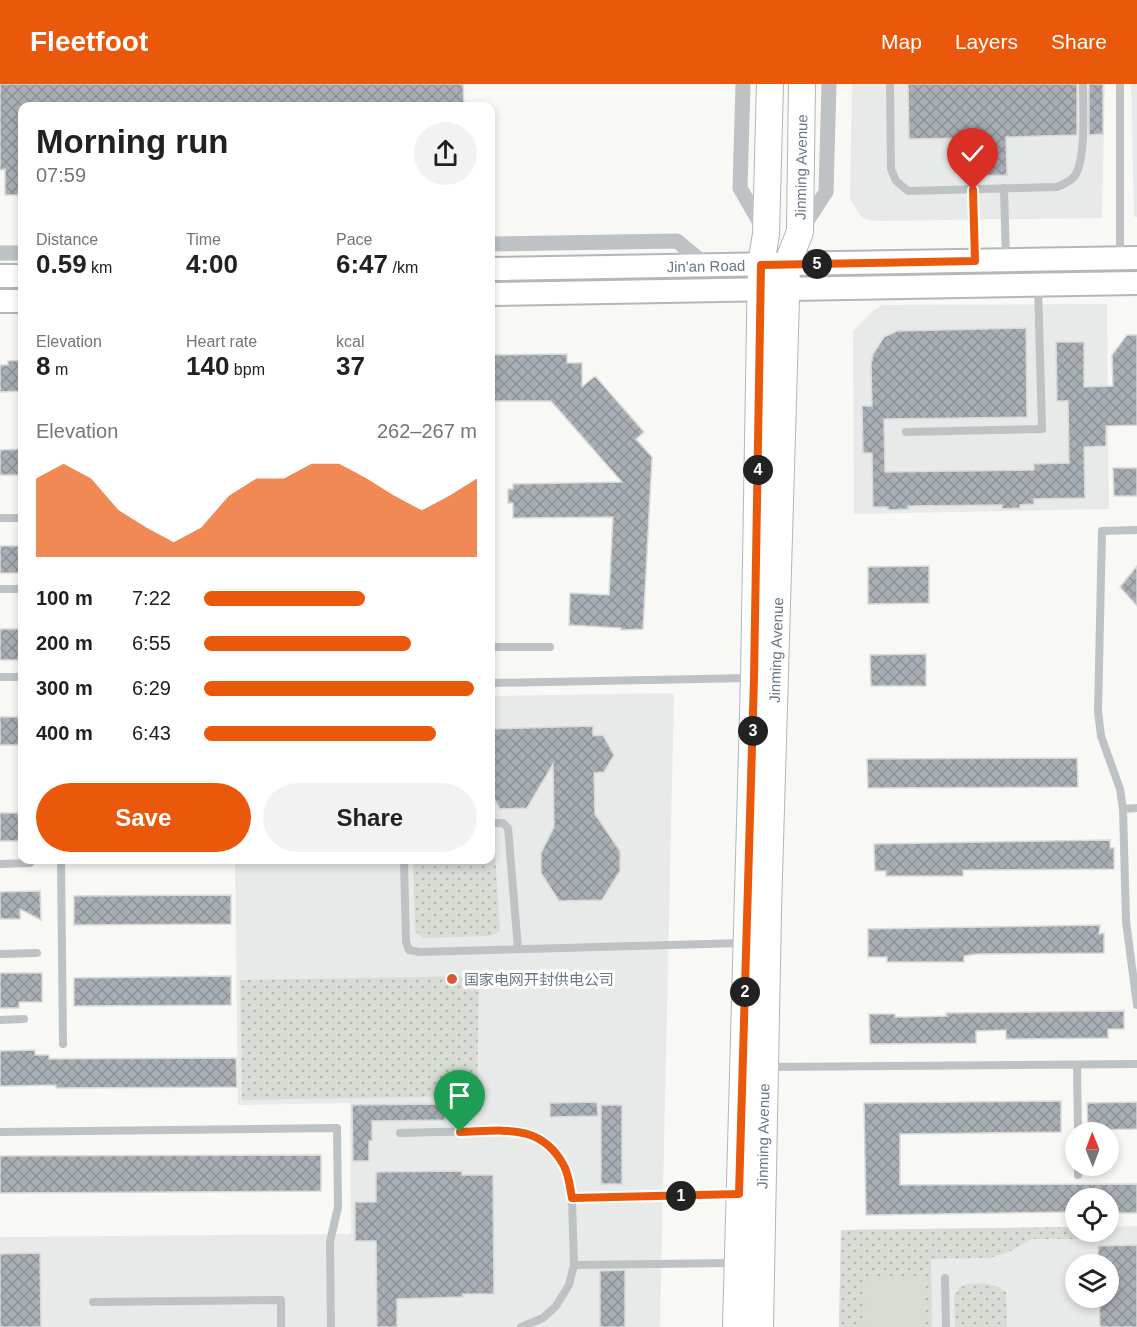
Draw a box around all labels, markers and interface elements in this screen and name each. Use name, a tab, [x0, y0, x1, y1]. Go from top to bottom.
text: Fleetfoot	[30, 26, 148, 57]
text: Map	[881, 30, 922, 53]
text: Layers	[955, 30, 1018, 53]
text: Share	[1051, 30, 1107, 53]
street label: Jinming Avenue	[792, 114, 810, 220]
button: share	[414, 122, 477, 185]
text: Morning run	[36, 123, 228, 160]
pin	[947, 128, 998, 190]
icon: check	[956, 137, 989, 170]
text: 07:59	[36, 164, 86, 186]
text: Distance	[36, 231, 98, 248]
text: Time	[186, 231, 221, 248]
text: Pace	[336, 231, 372, 248]
text: 0.59	[36, 249, 87, 279]
text: 4:00	[186, 249, 238, 279]
text: 6:47	[336, 249, 388, 279]
pin: 5	[802, 249, 832, 279]
text: 5	[813, 255, 821, 272]
street label: Jin'an Road	[666, 257, 746, 275]
text: km	[87, 259, 112, 276]
text: /km	[388, 259, 418, 276]
text: Elevation	[36, 333, 102, 350]
text: Heart rate	[186, 333, 257, 350]
text: kcal	[336, 333, 364, 350]
text: 8	[36, 351, 50, 381]
text: 140	[186, 351, 229, 381]
text: 37	[336, 351, 365, 381]
text: m	[50, 361, 68, 378]
text: bpm	[229, 361, 265, 378]
text: Elevation	[36, 420, 118, 442]
text: 262–267 m	[377, 420, 477, 442]
pin: 4	[743, 455, 773, 485]
text: 4	[754, 461, 762, 478]
text: 100 m	[36, 587, 93, 609]
text: 7:22	[132, 587, 171, 609]
street label: Jinming Avenue	[766, 597, 786, 703]
text: 200 m	[36, 632, 93, 654]
text: 6:55	[132, 632, 171, 654]
text: 300 m	[36, 677, 93, 699]
text: 6:29	[132, 677, 171, 699]
pin: 3	[738, 716, 768, 746]
text: 400 m	[36, 722, 93, 744]
text: 6:43	[132, 722, 171, 744]
text: 3	[749, 722, 757, 739]
button: Save	[36, 783, 251, 852]
button: Share	[263, 783, 477, 852]
place label: 国家电网开封供电公司	[464, 971, 614, 988]
marker: 国家电网开封供电公司	[445, 972, 459, 986]
pin: 2	[730, 977, 760, 1007]
text: 2	[741, 983, 749, 1000]
pin	[434, 1070, 485, 1132]
icon: arrive	[443, 1079, 476, 1112]
street label: Jinming Avenue	[754, 1083, 772, 1189]
north arrow	[1065, 1122, 1119, 1176]
map controls	[1065, 1122, 1119, 1308]
pin: 1	[666, 1181, 696, 1211]
text: 1	[677, 1187, 685, 1204]
button: locate	[1065, 1188, 1119, 1242]
button: layers	[1065, 1254, 1119, 1308]

